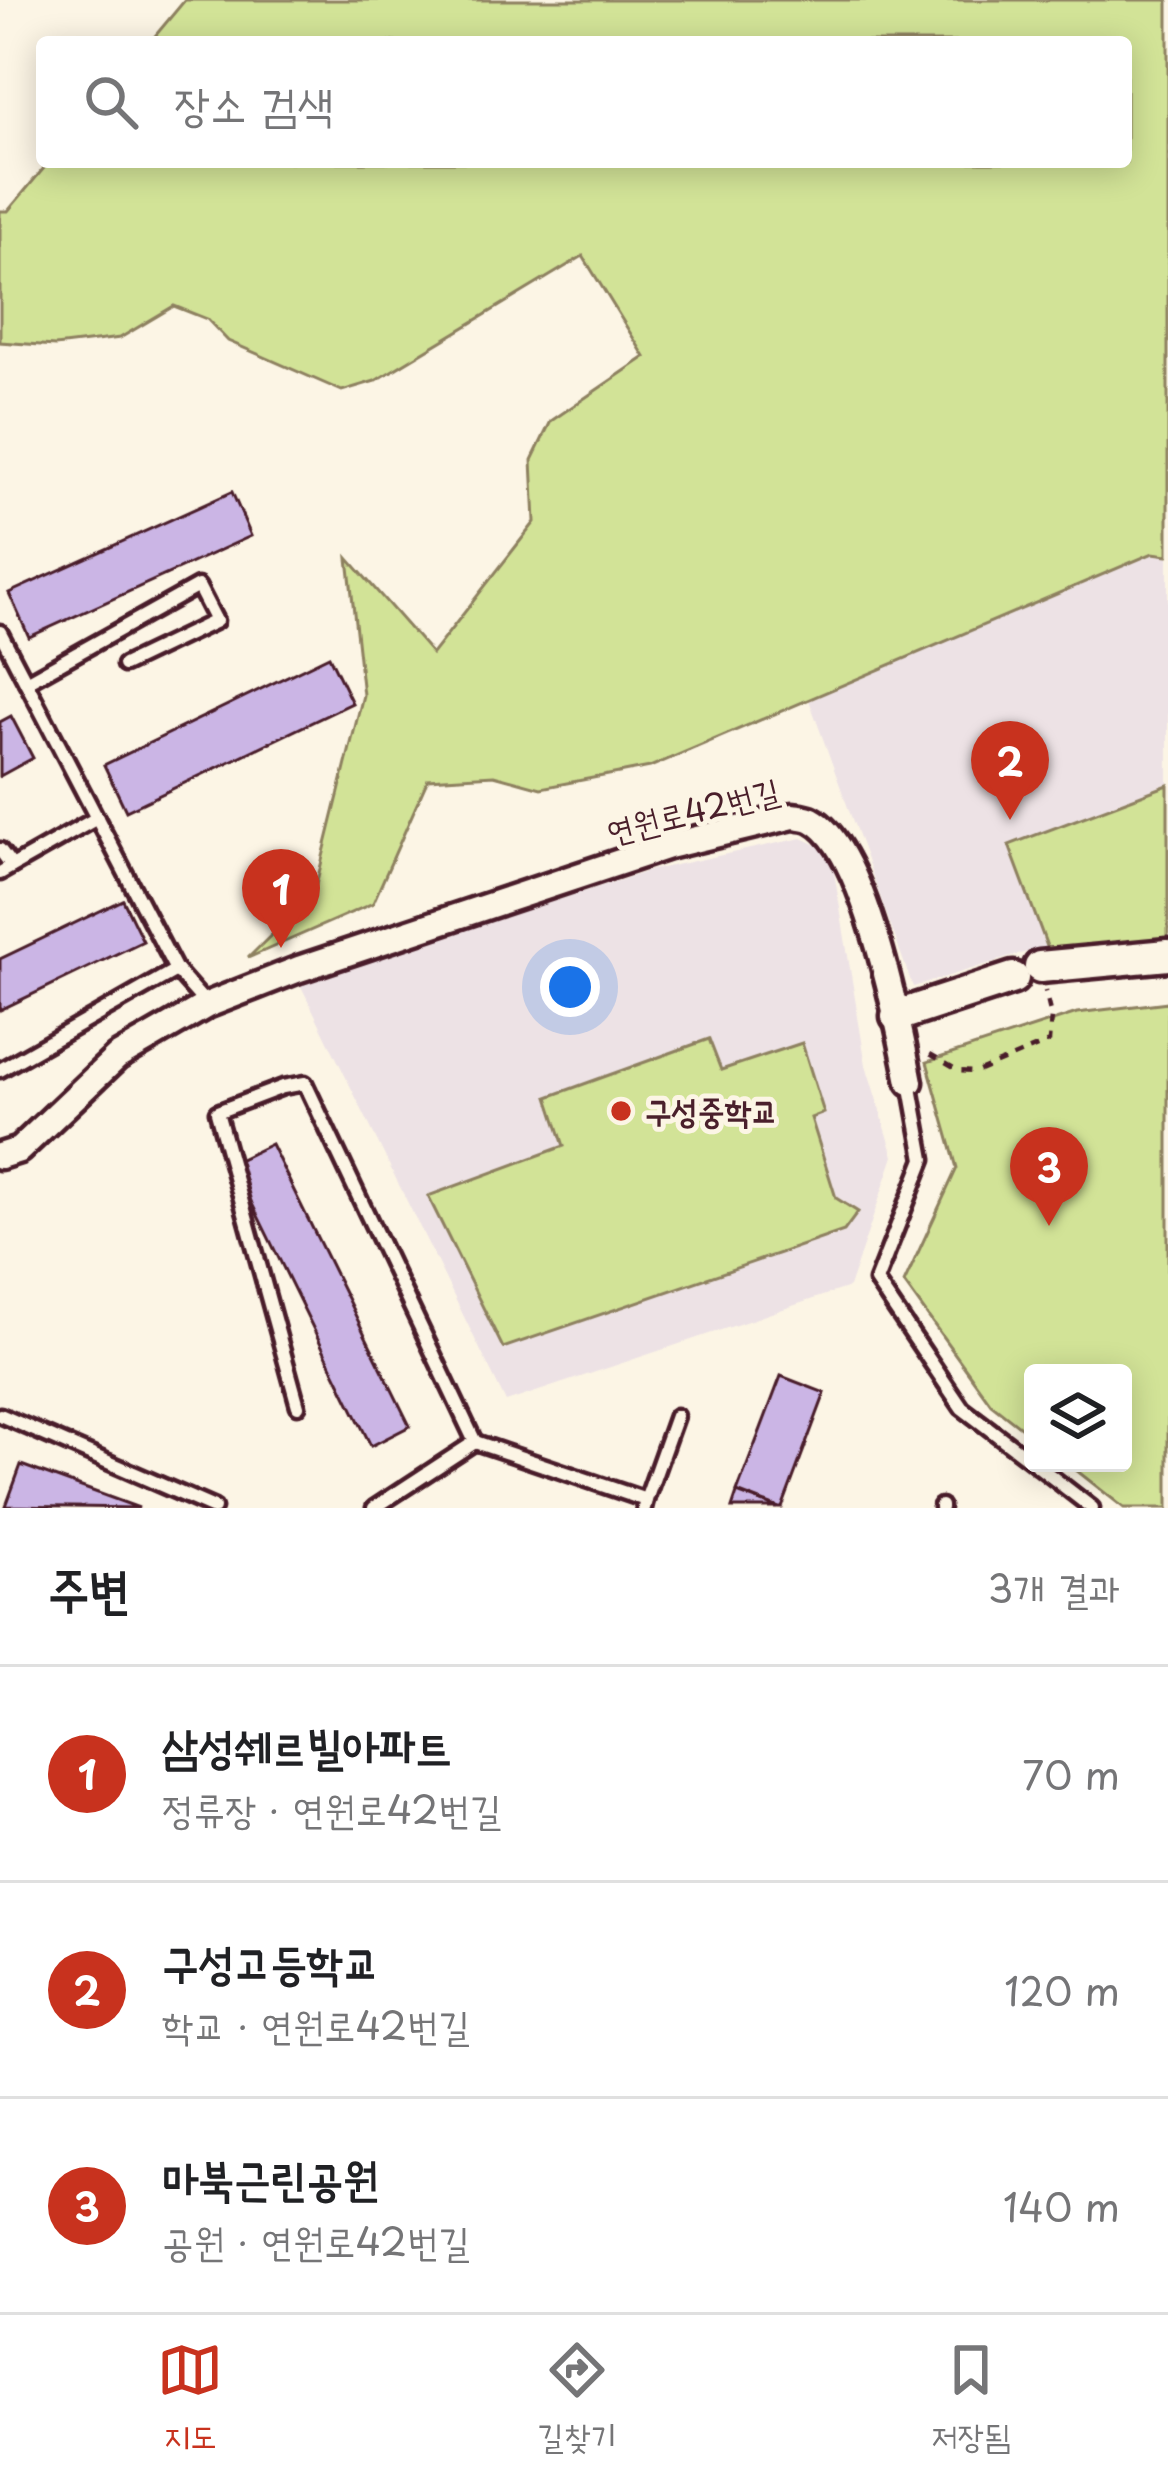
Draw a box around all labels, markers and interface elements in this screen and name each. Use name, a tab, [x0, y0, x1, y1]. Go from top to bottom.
search box	[36, 36, 1132, 168]
text: 장소 검색	[174, 68, 333, 136]
icon: search	[78, 69, 144, 135]
pin: 2	[971, 721, 1049, 820]
street label: 연원로42번길	[601, 763, 784, 855]
pin: 1	[242, 849, 320, 948]
your location	[540, 957, 600, 1017]
place label: 구성중학교	[645, 1084, 778, 1134]
marker: 구성중학교	[608, 1098, 634, 1124]
pin: 3	[1010, 1127, 1088, 1226]
map controls	[1024, 1364, 1132, 1472]
button: layers	[1024, 1364, 1132, 1472]
text: 주변	[48, 1548, 130, 1625]
text: 3개 결과	[987, 1557, 1120, 1616]
text: 삼성쉐르빌아파트	[162, 1710, 452, 1778]
text: 1	[78, 1744, 96, 1803]
text: 70 m	[1022, 1744, 1120, 1803]
text: 정류장 · 연원로42번길	[162, 1778, 501, 1837]
text: 구성고등학교	[162, 1926, 379, 1994]
text: 2	[73, 1960, 101, 2019]
text: 120 m	[1004, 1960, 1120, 2019]
text: 학교 · 연원로42번길	[162, 1994, 470, 2053]
text: 마북근린공원	[162, 2142, 379, 2210]
text: 3	[74, 2176, 100, 2235]
text: 140 m	[1003, 2176, 1120, 2235]
text: 공원 · 연원로42번길	[162, 2210, 470, 2269]
tab: 지도	[157, 2337, 223, 2459]
tab: 길찾기	[537, 2337, 617, 2459]
tab: 저장됨	[931, 2337, 1011, 2459]

